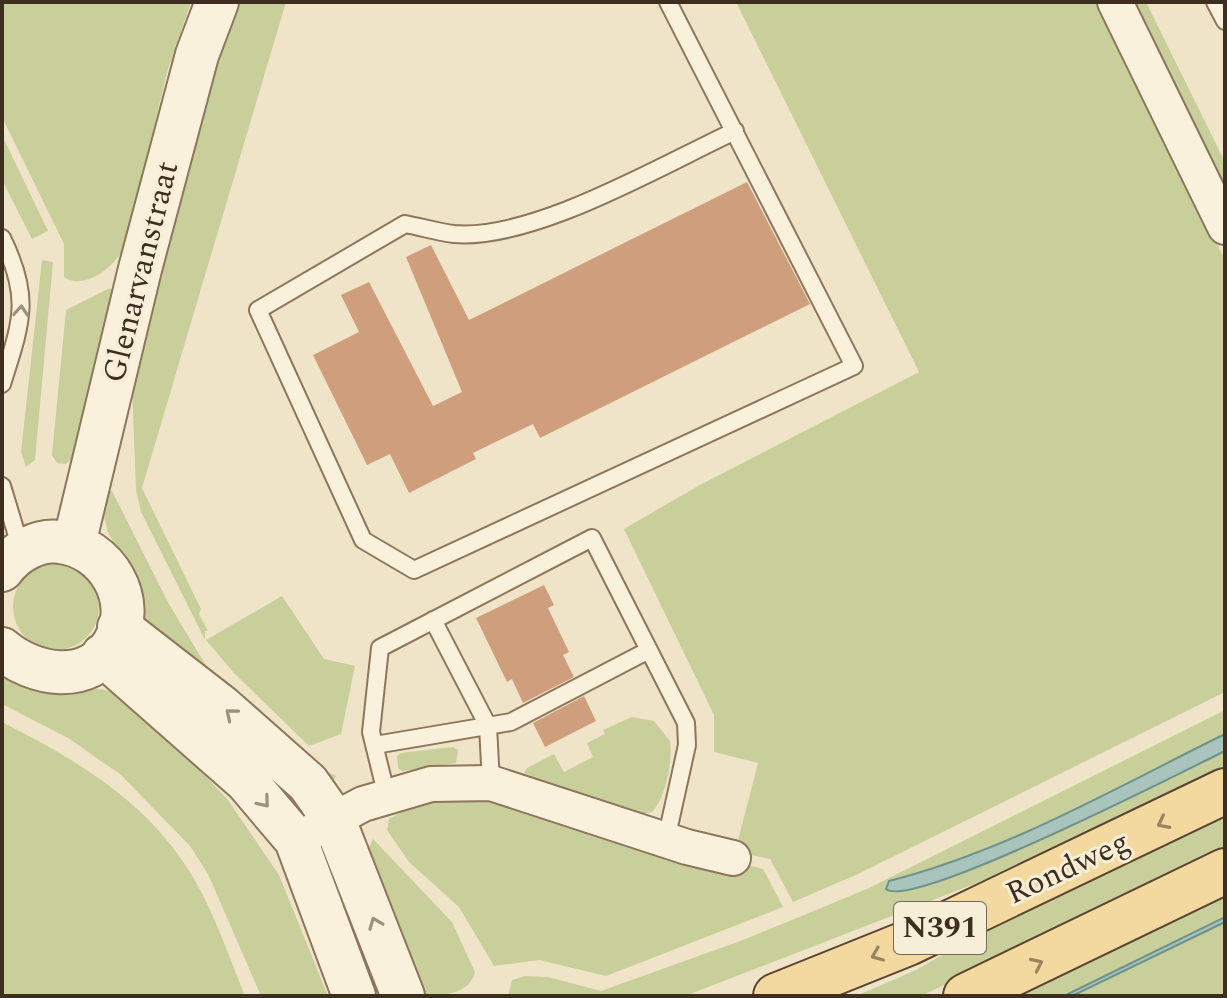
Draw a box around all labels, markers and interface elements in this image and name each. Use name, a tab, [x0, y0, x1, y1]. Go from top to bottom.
street label: Glenarvanstraat	[90, 156, 192, 388]
one-way arrow	[12, 304, 29, 317]
one-way arrow	[225, 709, 240, 724]
one-way arrow	[254, 793, 269, 807]
one-way arrow	[1156, 813, 1171, 828]
street label: Rondweg	[998, 818, 1138, 918]
road number: N391	[894, 902, 986, 954]
one-way arrow	[368, 917, 385, 931]
one-way arrow	[871, 946, 885, 962]
one-way arrow	[1029, 958, 1043, 974]

